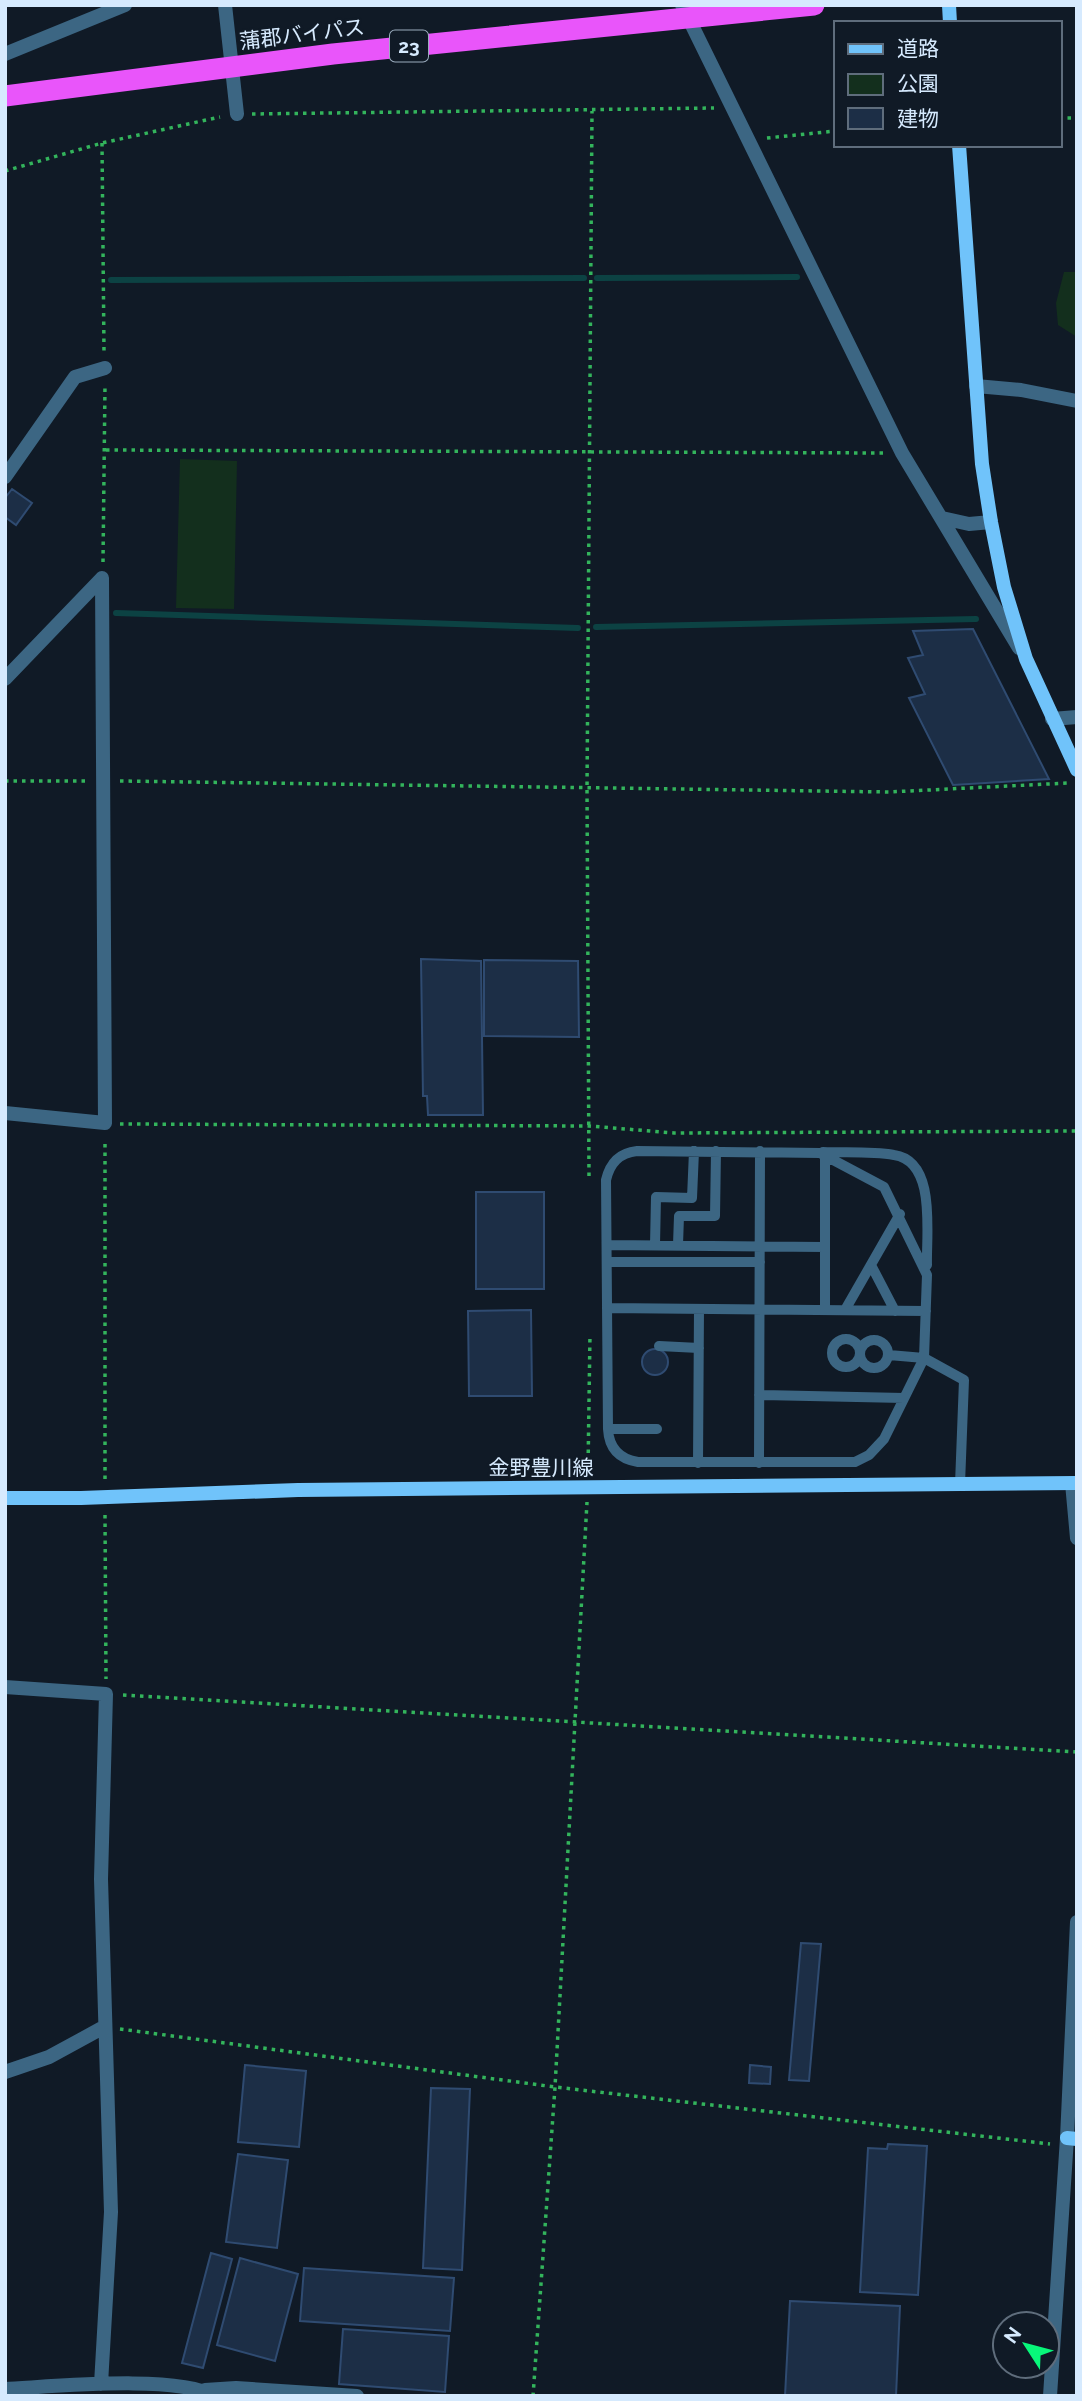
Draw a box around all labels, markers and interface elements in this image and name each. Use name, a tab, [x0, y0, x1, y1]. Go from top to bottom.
street label: 蒲郡バイパス	[238, 14, 366, 54]
legend	[834, 21, 1061, 147]
road number: 23	[390, 30, 428, 61]
text: 道路	[897, 36, 939, 61]
text: 公園	[897, 71, 939, 96]
text: 建物	[897, 106, 939, 131]
street label: 金野豊川線	[489, 1455, 594, 1480]
north arrow	[991, 2310, 1061, 2380]
text: N	[999, 2323, 1025, 2347]

